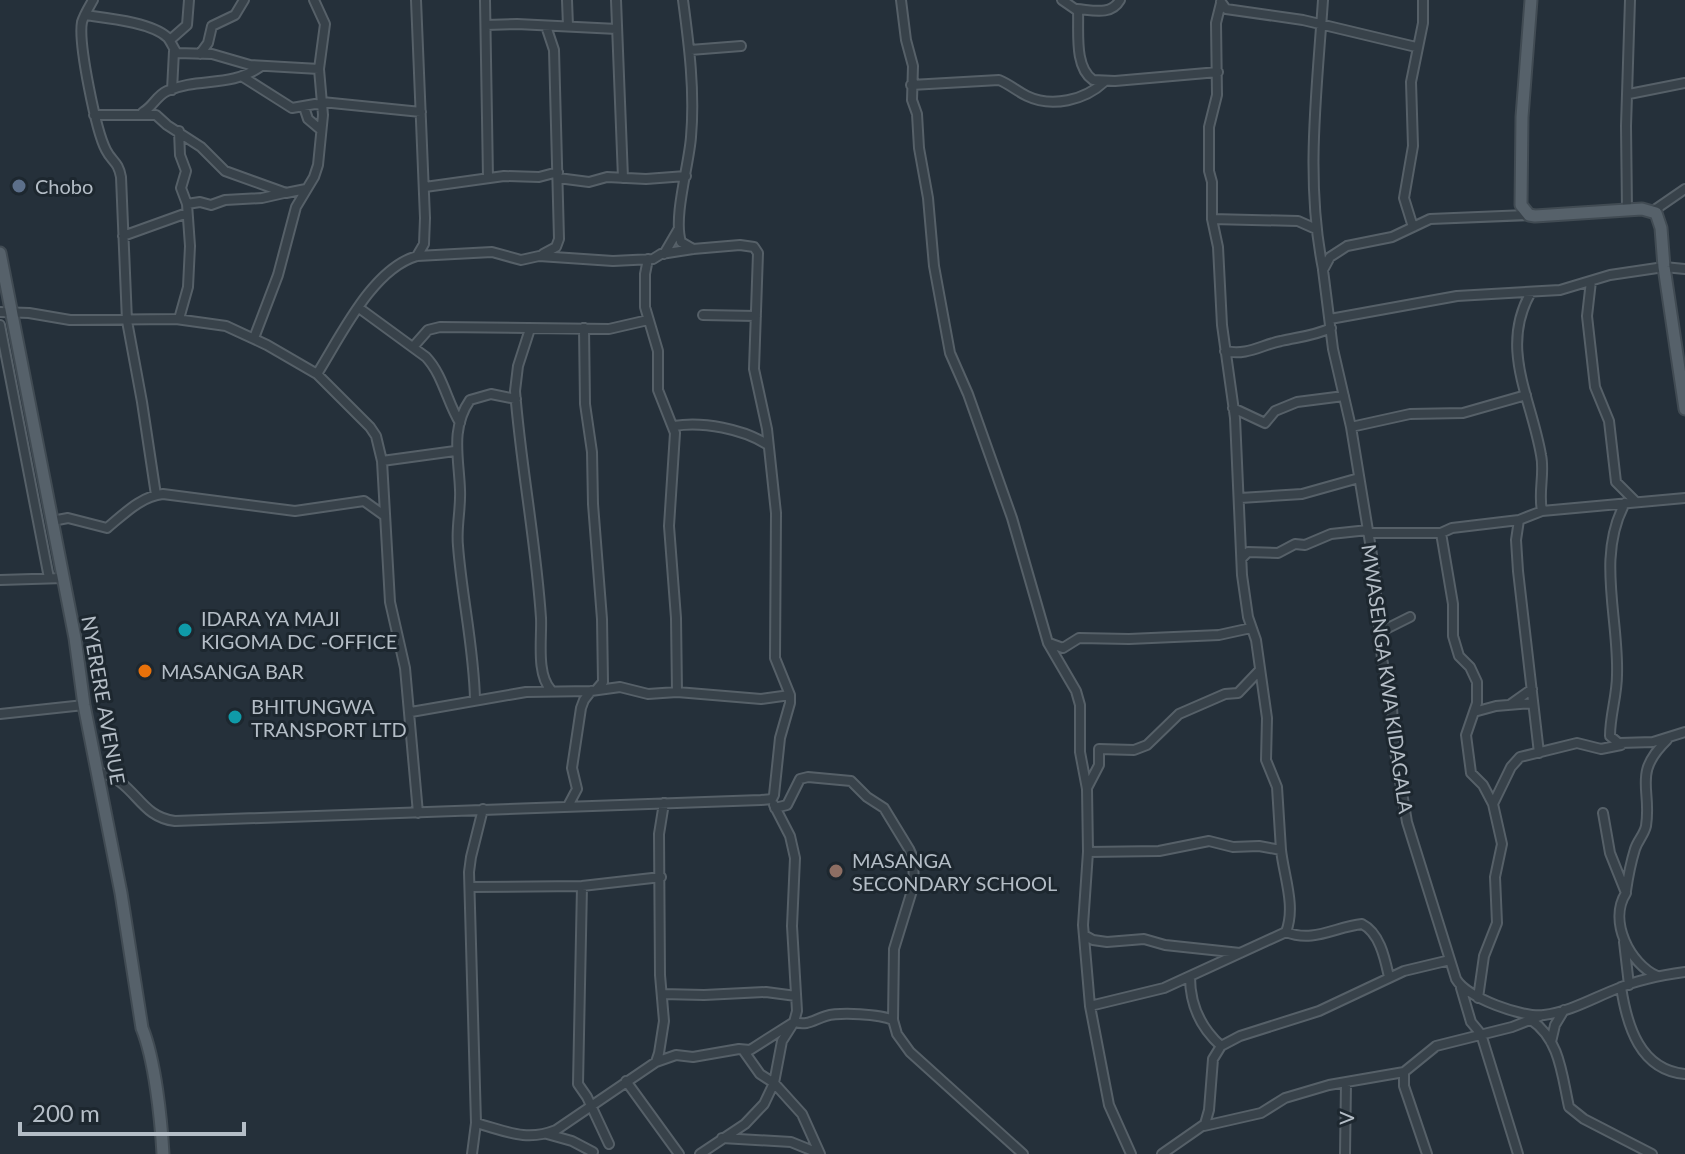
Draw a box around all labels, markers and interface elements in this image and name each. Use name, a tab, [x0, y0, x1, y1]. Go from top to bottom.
place label: Chobo	[35, 174, 93, 198]
marker: Chobo	[10, 177, 28, 195]
street label: MWASENGA KWA KIDAGALA	[1357, 543, 1419, 816]
place label: IDARA YA MAJI KIGOMA DC -OFFICE	[201, 606, 397, 653]
street label: NYERERE AVENUE	[77, 614, 131, 786]
marker: IDARA YA MAJI KIGOMA DC -OFFICE	[176, 621, 194, 639]
place label: MASANGA BAR	[161, 659, 304, 683]
marker: MASANGA BAR	[136, 662, 154, 680]
place label: BHITUNGWA TRANSPORT LTD	[251, 694, 407, 741]
marker: BHITUNGWA TRANSPORT LTD	[226, 708, 244, 726]
place label: MASANGA SECONDARY SCHOOL	[852, 848, 1057, 895]
marker: MASANGA SECONDARY SCHOOL	[827, 862, 845, 880]
scale bar	[20, 1086, 244, 1136]
text: 200 m	[32, 1098, 100, 1127]
street label: V	[1334, 1111, 1358, 1125]

